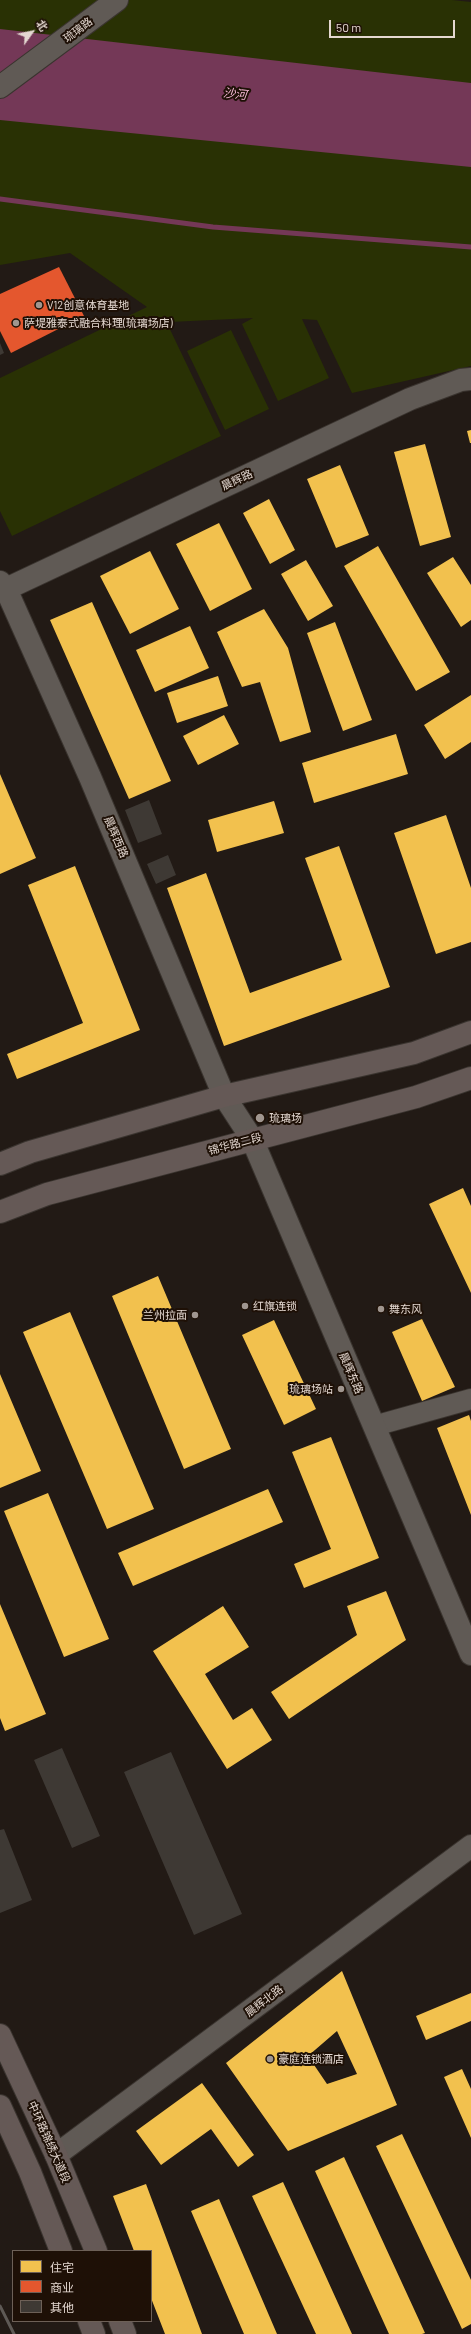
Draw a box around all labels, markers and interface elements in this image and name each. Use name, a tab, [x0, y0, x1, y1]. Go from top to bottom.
north arrow	[12, 12, 52, 52]
scale bar	[331, 12, 457, 38]
street label: 琉璃路	[61, 15, 95, 45]
text: 北	[34, 17, 51, 33]
text: 50 m	[336, 20, 361, 34]
water label: 沙河	[222, 86, 248, 102]
place label: V12创意体育基地	[47, 298, 129, 312]
marker: V12创意体育基地	[34, 300, 44, 310]
place label: 萨堤雅泰式融合料理(琉璃场店)	[24, 316, 173, 330]
marker: 萨堤雅泰式融合料理(琉璃场店)	[11, 318, 21, 328]
street label: 晨辉路	[219, 467, 255, 493]
street label: 晨辉西路	[101, 814, 131, 860]
place label: 琉璃场	[269, 1111, 302, 1125]
marker: 琉璃场	[254, 1112, 266, 1124]
street label: 锦华路二段	[207, 1131, 263, 1157]
place label: 红旗连锁	[253, 1299, 297, 1313]
marker: 红旗连锁	[240, 1301, 250, 1311]
place label: 舞东风	[389, 1302, 422, 1316]
marker: 舞东风	[376, 1304, 386, 1314]
place label: 兰州拉面	[143, 1308, 187, 1322]
marker: 兰州拉面	[190, 1310, 200, 1320]
street label: 晨辉东路	[336, 1350, 366, 1396]
place label: 琉璃场站	[289, 1382, 333, 1396]
marker: 琉璃场站	[336, 1384, 346, 1394]
street label: 晨辉北路	[242, 1982, 286, 2020]
place label: 豪庭连锁酒店	[278, 2052, 344, 2066]
marker: 豪庭连锁酒店	[265, 2054, 275, 2064]
street label: 中环路锦绣大道段	[25, 2099, 73, 2185]
legend	[12, 2250, 152, 2322]
text: 住宅	[50, 2260, 74, 2274]
text: 商业	[50, 2280, 74, 2294]
text: 其他	[50, 2300, 74, 2314]

